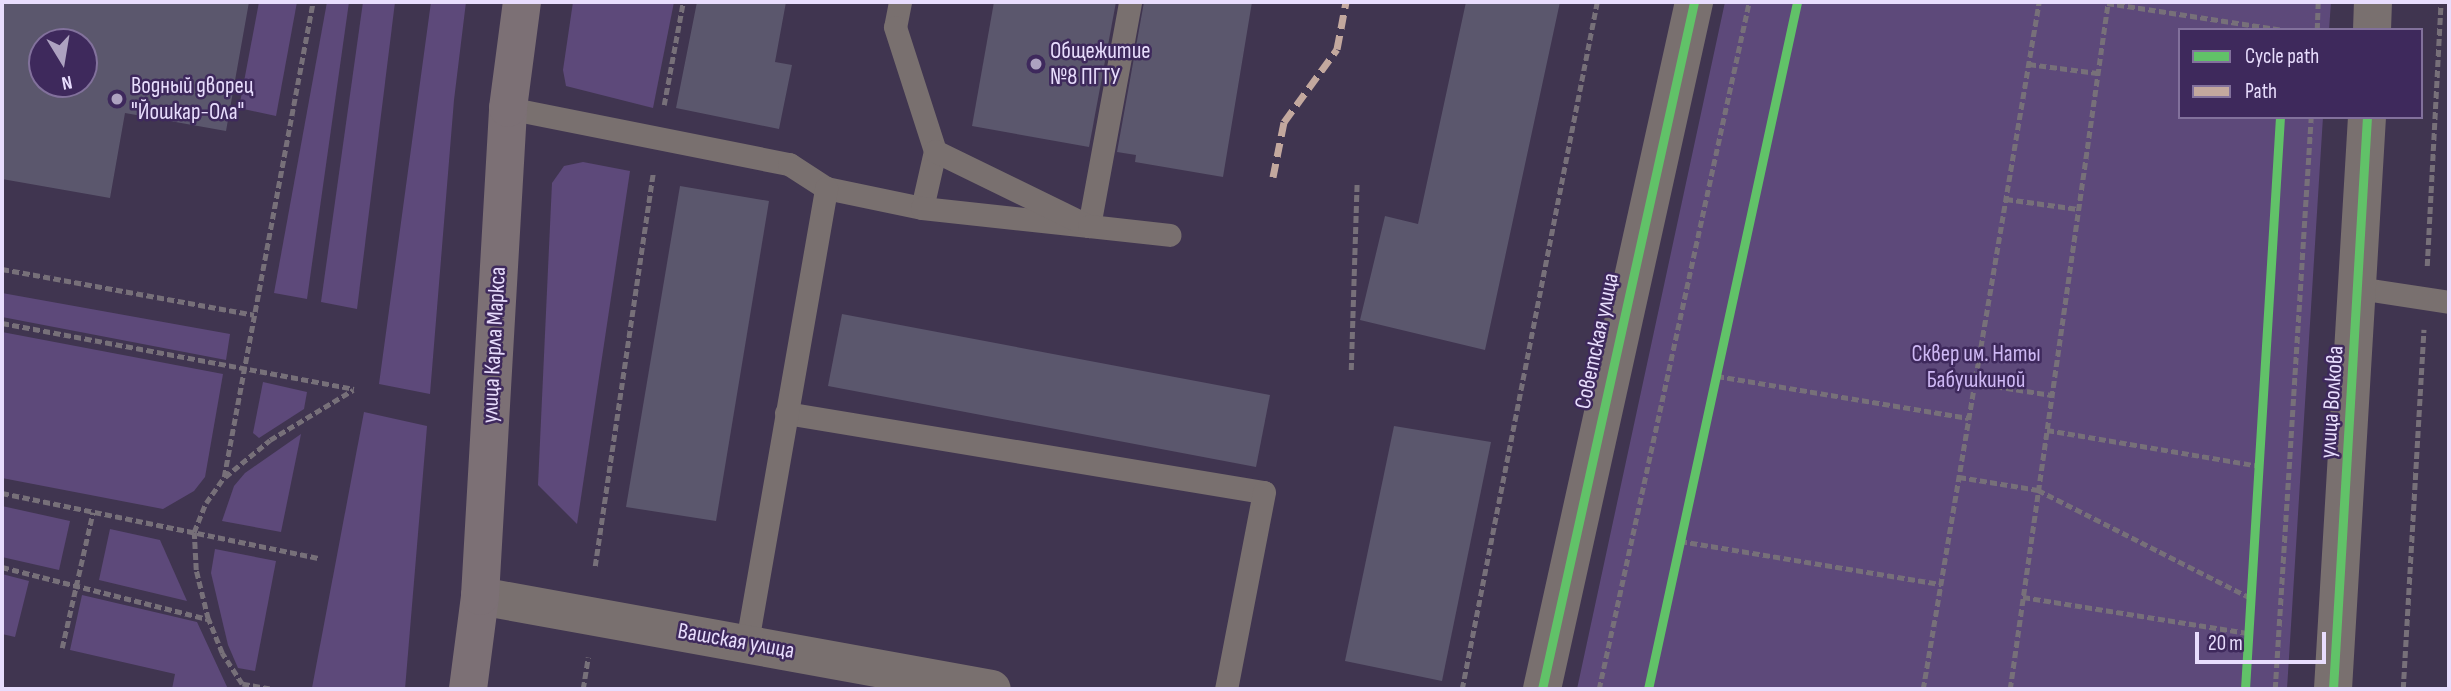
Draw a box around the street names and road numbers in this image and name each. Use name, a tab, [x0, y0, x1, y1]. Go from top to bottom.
street label: улица Карла Маркса	[476, 266, 512, 424]
street label: Советская улица	[1569, 271, 1625, 411]
street label: улица Волкова	[2314, 345, 2350, 459]
street label: Вашская улица	[676, 617, 796, 665]

